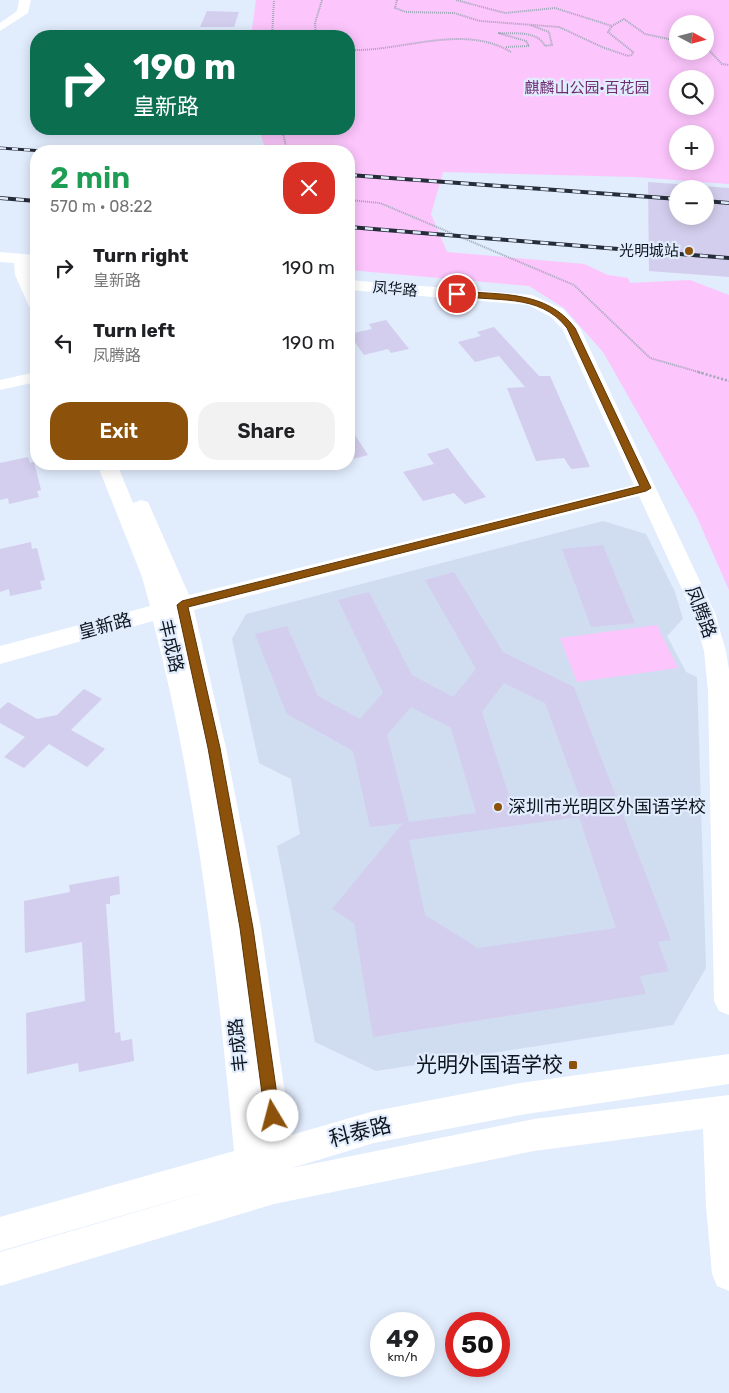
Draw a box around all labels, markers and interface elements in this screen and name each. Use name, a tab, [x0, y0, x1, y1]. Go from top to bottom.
north arrow	[669, 15, 714, 60]
map controls	[669, 15, 714, 225]
text: 190 m	[133, 46, 236, 88]
icon: right	[50, 50, 115, 115]
button: search	[669, 70, 714, 115]
park label: 麒麟山公园·百花园	[525, 79, 649, 97]
text: 皇新路	[133, 93, 199, 120]
button: +	[669, 125, 714, 170]
text: 2 min	[50, 160, 130, 196]
button: close	[283, 162, 335, 214]
button: −	[669, 180, 714, 225]
text: 570 m · 08:22	[50, 197, 152, 216]
place label: 光明城站	[619, 242, 679, 260]
text: Turn right	[93, 244, 188, 267]
marker: 光明城站	[683, 245, 695, 257]
icon: right	[50, 254, 78, 282]
text: 190 m	[282, 256, 335, 279]
text: 皇新路	[93, 271, 141, 290]
pin	[436, 273, 478, 315]
street label: 凤华路	[372, 278, 418, 300]
icon: arrive	[443, 280, 471, 308]
text: Turn left	[93, 319, 175, 342]
icon: left	[50, 329, 78, 357]
text: 190 m	[282, 331, 335, 354]
text: 凤腾路	[93, 346, 141, 365]
button: Exit	[50, 402, 188, 460]
button: Share	[198, 402, 335, 460]
street label: 凤腾路	[681, 583, 721, 641]
street label: 皇新路	[76, 608, 134, 644]
street label: 丰成路	[154, 617, 188, 675]
place label: 深圳市光明区外国语学校	[508, 796, 706, 818]
marker: 深圳市光明区外国语学校	[492, 801, 504, 813]
street label: 丰成路	[224, 1017, 252, 1073]
place label: 光明外国语学校	[416, 1052, 563, 1077]
marker: 光明外国语学校	[567, 1059, 579, 1071]
position arrow	[246, 1089, 298, 1141]
street label: 科泰路	[326, 1112, 393, 1151]
speed limit sign: 50	[445, 1312, 510, 1377]
text: 49	[386, 1324, 419, 1353]
text: km/h	[388, 1350, 417, 1364]

